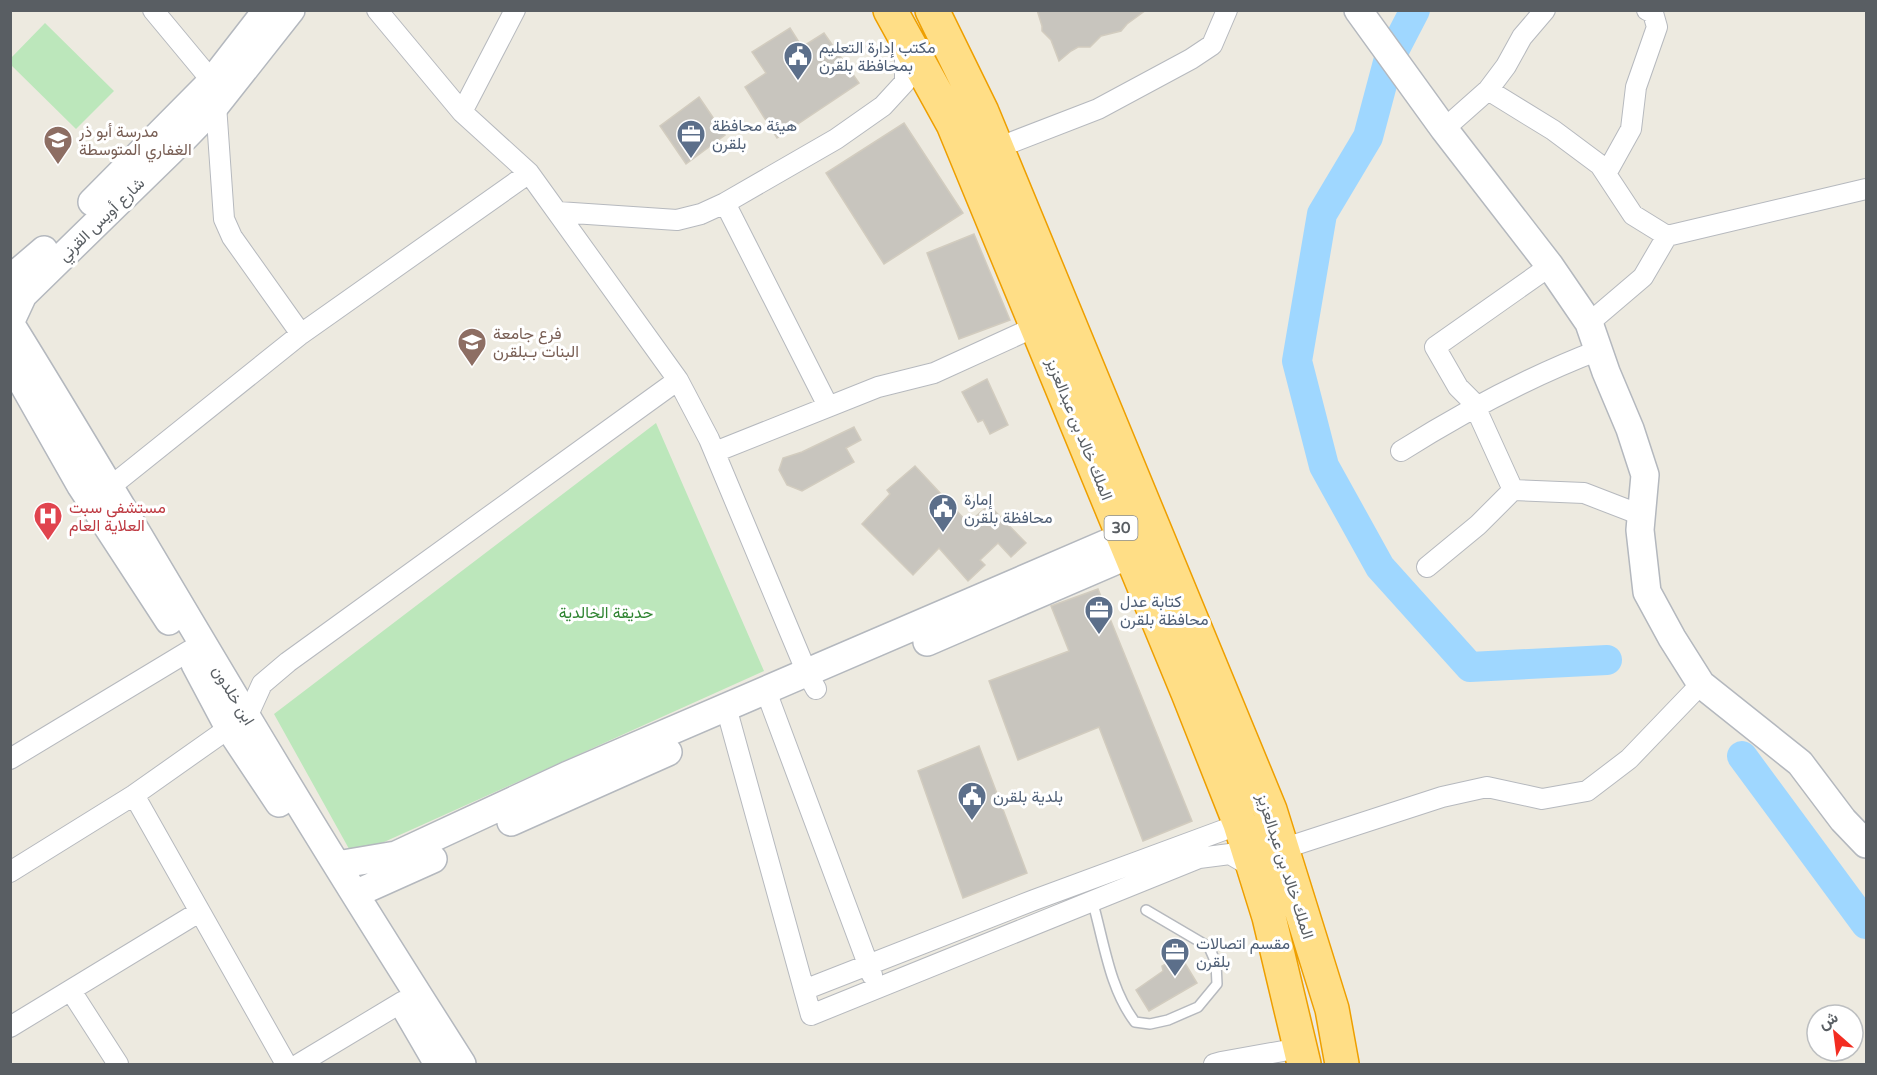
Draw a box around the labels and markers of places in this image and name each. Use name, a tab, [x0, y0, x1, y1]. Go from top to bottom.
place label: مكتب إدارة التعليم بمحافظة بلقرن	[819, 38, 936, 76]
public building icon: مكتب إدارة التعليم بمحافظة بلقرن	[782, 40, 814, 82]
place label: هيئة محافظة بلقرن	[712, 116, 797, 154]
office icon: هيئة محافظة بلقرن	[675, 118, 707, 160]
place label: مدرسة أبو ذر الغفاري المتوسطة	[78, 122, 192, 163]
school or university icon: مدرسة أبو ذر الغفاري المتوسطة	[42, 124, 74, 166]
place label: فرع جامعة البنات بـبلقرن	[493, 324, 579, 362]
school or university icon: فرع جامعة البنات بـبلقرن	[456, 326, 488, 368]
place label: إمارة محافظة بلقرن	[964, 490, 1053, 528]
public building icon: إمارة محافظة بلقرن	[927, 492, 959, 534]
place label: مستشفى سبت العلاية العام	[69, 498, 166, 536]
hospital icon: مستشفى سبت العلاية العام	[32, 500, 64, 542]
place label: كتابة عدل محافظة بلقرن	[1120, 592, 1209, 630]
office icon: كتابة عدل محافظة بلقرن	[1083, 594, 1115, 636]
public building icon: بلدية بلقرن	[956, 780, 988, 822]
place label: بلدية بلقرن	[993, 787, 1063, 807]
place label: مقسم اتصالات بلقرن	[1196, 934, 1290, 972]
office icon: مقسم اتصالات بلقرن	[1159, 936, 1191, 978]

